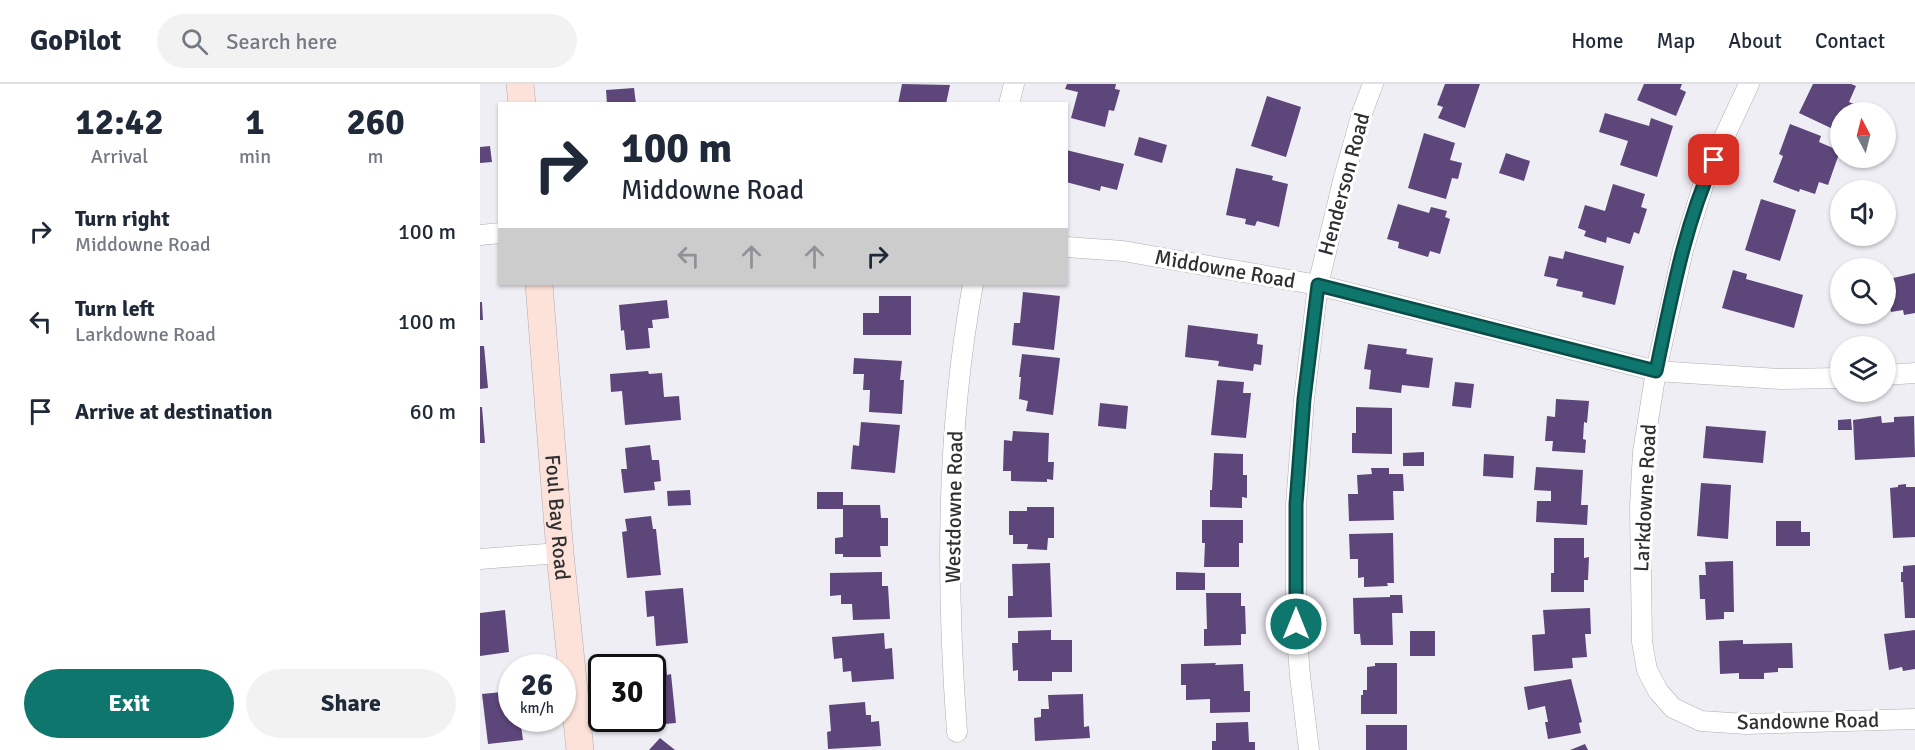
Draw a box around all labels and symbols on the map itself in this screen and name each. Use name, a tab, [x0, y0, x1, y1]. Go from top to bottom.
north arrow	[1830, 102, 1896, 168]
street label: Henderson Road	[1312, 110, 1376, 258]
pin	[1688, 134, 1739, 185]
street label: Middowne Road	[1153, 244, 1297, 294]
street label: Larkdowne Road	[1628, 423, 1662, 573]
street label: Westdowne Road	[940, 431, 968, 583]
street label: Foul Bay Road	[539, 453, 576, 581]
position arrow	[1264, 592, 1328, 656]
speed limit sign: 30	[588, 654, 666, 732]
street label: Sandowne Road	[1737, 707, 1879, 735]

